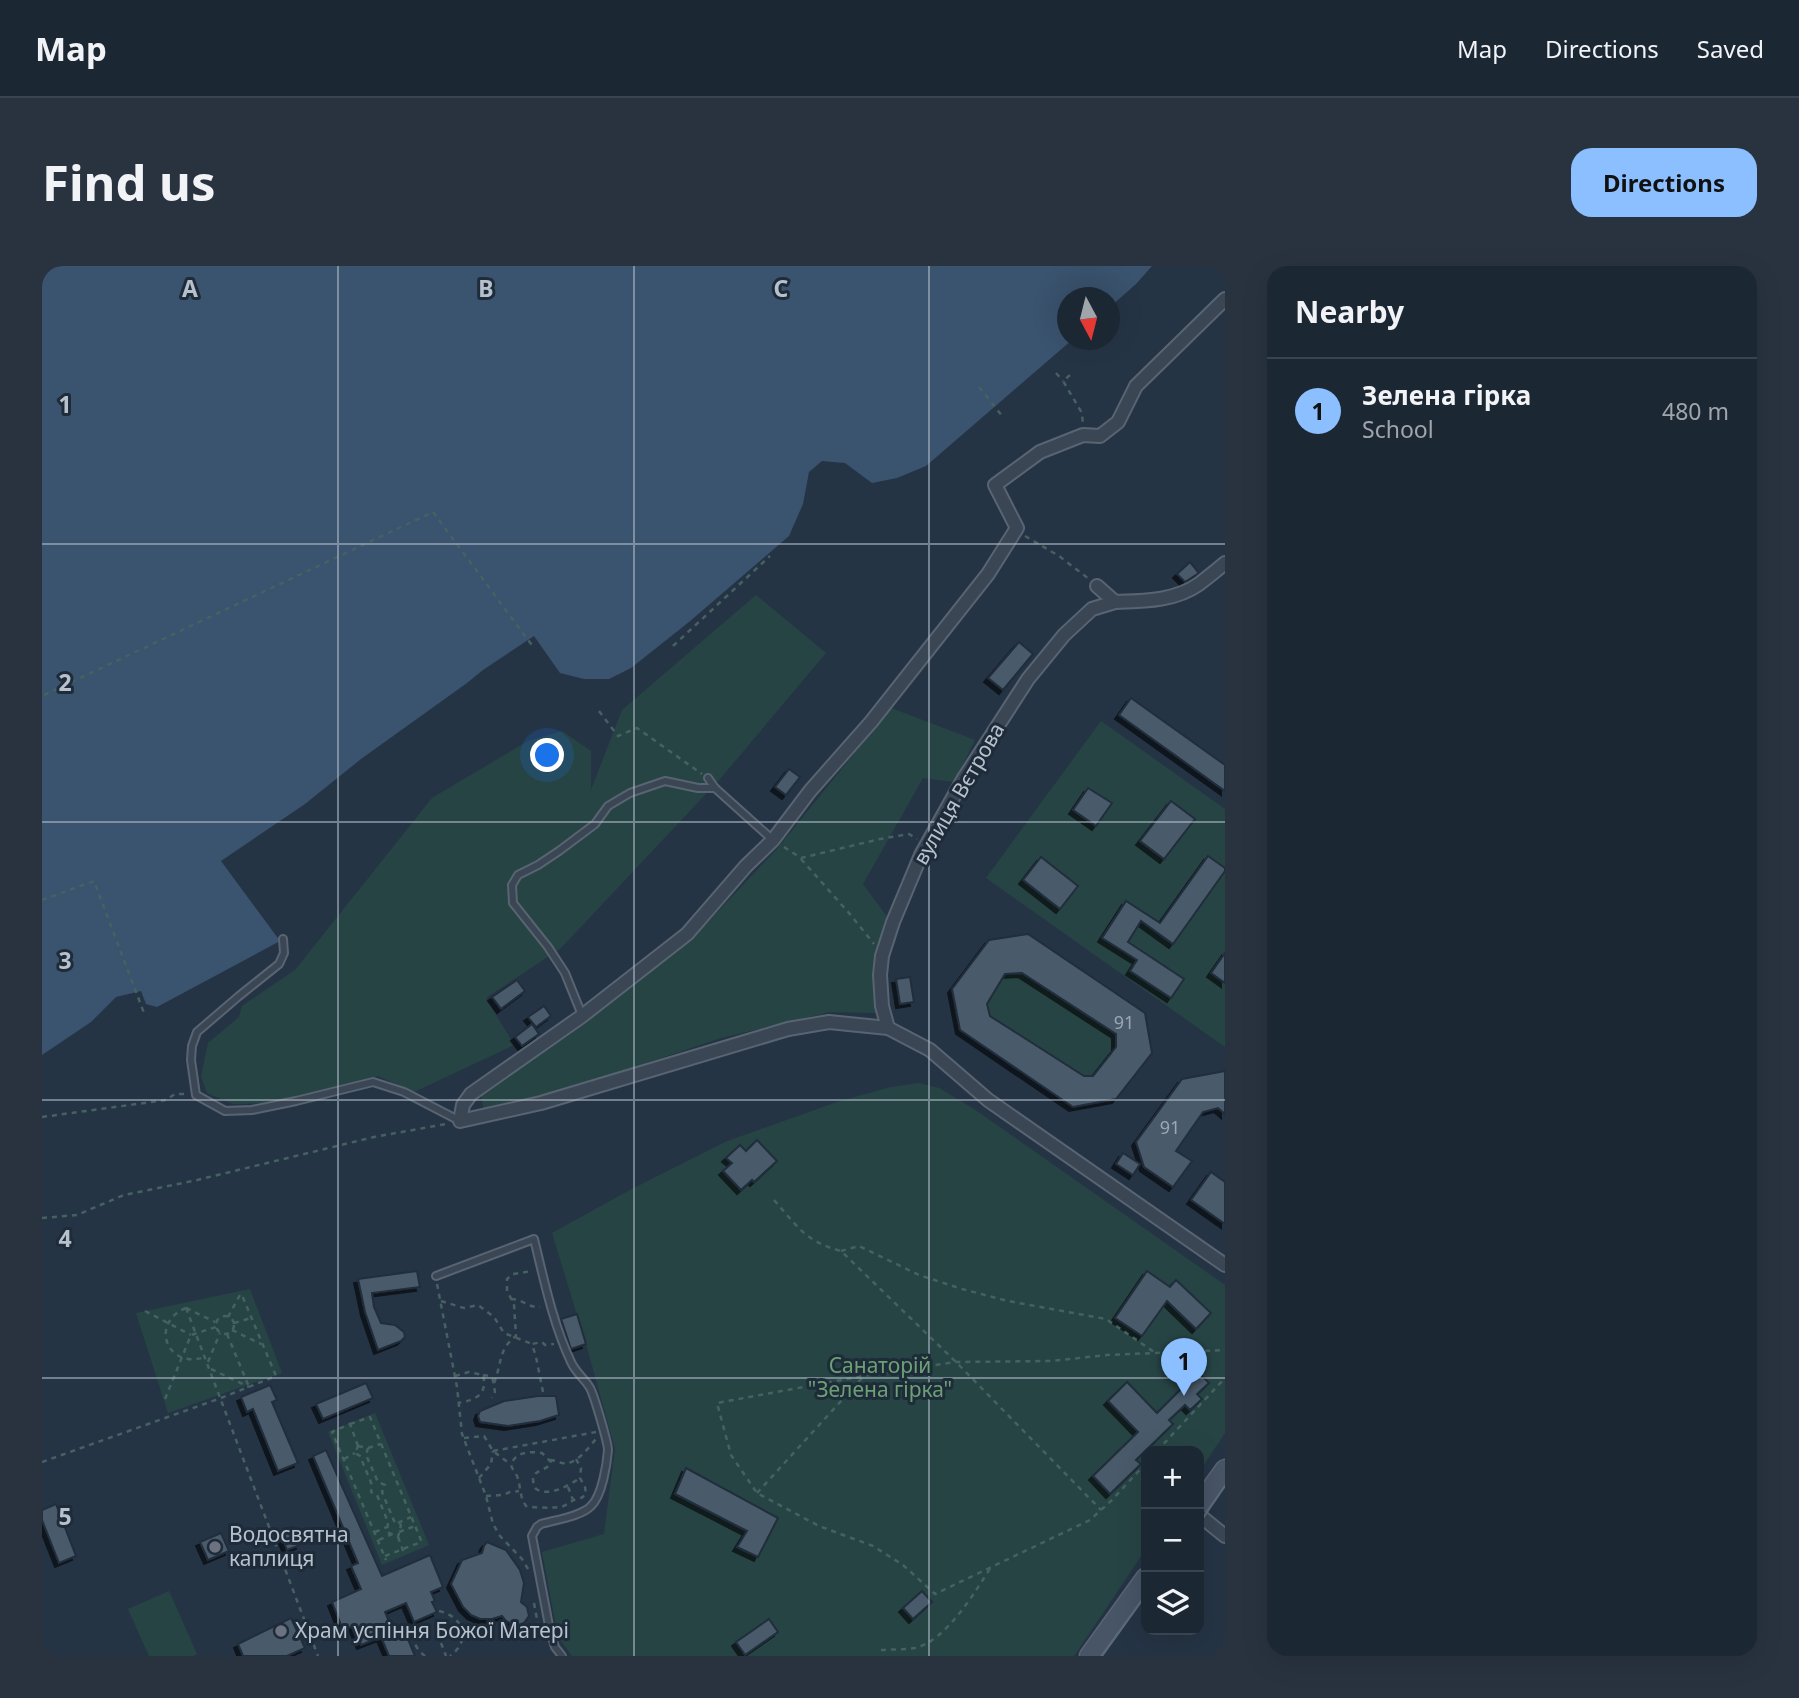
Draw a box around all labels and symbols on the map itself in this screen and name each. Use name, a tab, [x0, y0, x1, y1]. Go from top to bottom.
text: A	[182, 272, 198, 304]
text: B	[478, 272, 494, 304]
text: C	[774, 272, 789, 304]
north arrow	[1057, 287, 1120, 350]
text: 1	[58, 388, 72, 420]
text: 2	[58, 666, 72, 698]
street label: вулиця Вєтрова	[906, 717, 1010, 870]
your location	[530, 738, 564, 772]
text: 3	[58, 944, 72, 976]
house number: 91	[1114, 1010, 1134, 1034]
house number: 91	[1160, 1115, 1180, 1139]
text: 4	[58, 1222, 72, 1254]
pin: 1	[1161, 1338, 1207, 1396]
park label: Санаторій "Зелена гірка"	[808, 1351, 952, 1403]
text: 5	[58, 1500, 72, 1532]
place label: Водосвятна каплиця	[229, 1520, 349, 1572]
marker: Водосвятна каплиця	[207, 1539, 223, 1555]
place label: Храм успіння Божої Матері	[295, 1616, 569, 1644]
marker: Храм успіння Божої Матері	[273, 1623, 289, 1639]

